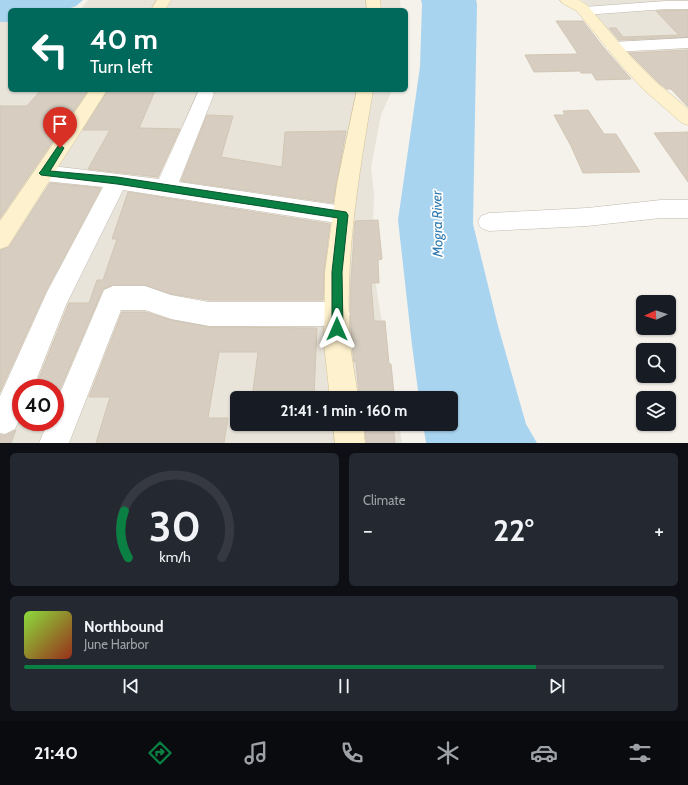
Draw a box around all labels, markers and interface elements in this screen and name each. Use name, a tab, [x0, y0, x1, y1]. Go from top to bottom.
text: 40 m	[90, 22, 158, 56]
icon: left	[24, 24, 76, 76]
text: Turn left	[90, 56, 153, 78]
pin	[43, 107, 77, 148]
icon: arrive	[49, 113, 71, 135]
water label: Mogra River	[427, 190, 447, 258]
north arrow	[636, 295, 676, 335]
map controls	[636, 295, 676, 431]
position arrow	[316, 308, 358, 350]
button: search	[636, 343, 676, 383]
speed limit sign: 40	[12, 379, 64, 431]
button: layers	[636, 391, 676, 431]
text: 21:41 · 1 min · 160 m	[281, 402, 407, 420]
text: Climate	[363, 492, 405, 508]
text: 30	[149, 500, 200, 550]
text: 22°	[493, 512, 534, 549]
text: −	[363, 517, 373, 544]
text: +	[654, 517, 664, 544]
text: km/h	[159, 547, 190, 565]
text: Northbound	[84, 618, 164, 636]
text: June Harbor	[84, 636, 149, 652]
icon: previous	[120, 675, 142, 697]
icon: pause	[333, 675, 355, 697]
icon: next	[546, 675, 568, 697]
icon: directions	[146, 739, 174, 767]
icon: music	[242, 739, 270, 767]
icon: phone	[338, 739, 366, 767]
icon: climate	[434, 739, 462, 767]
icon: car	[530, 739, 558, 767]
icon: filters	[626, 739, 654, 767]
text: 21:40	[34, 742, 78, 764]

